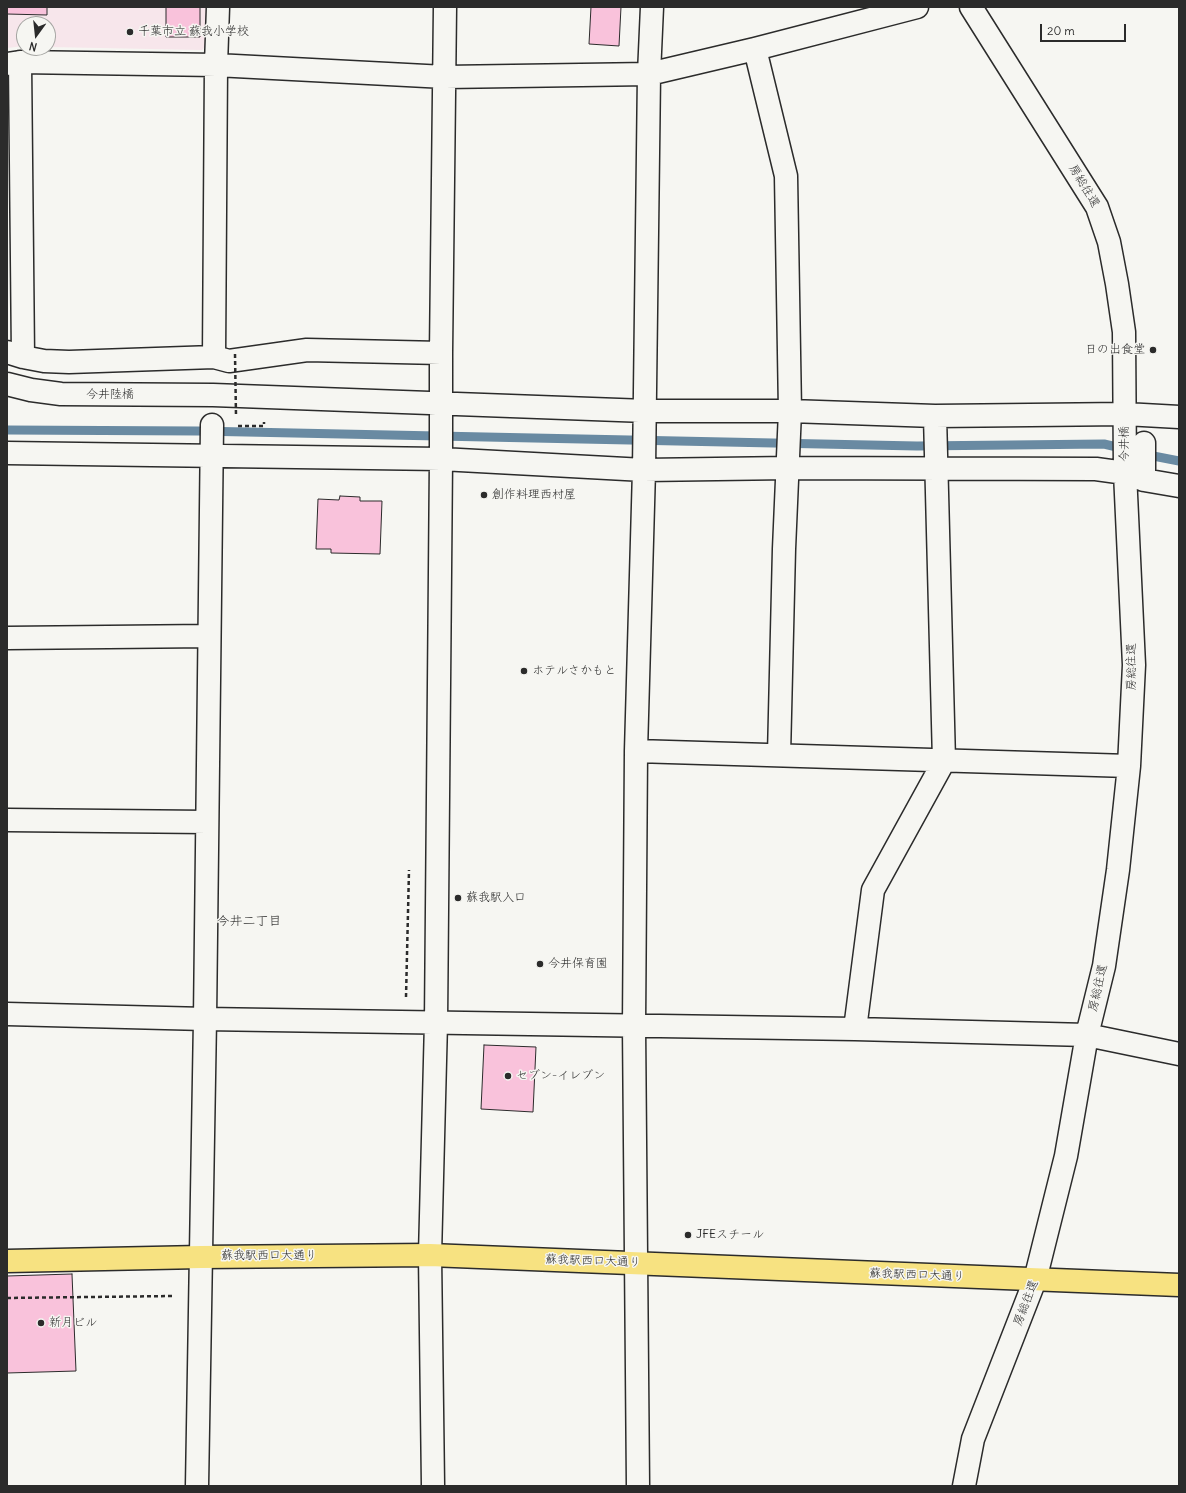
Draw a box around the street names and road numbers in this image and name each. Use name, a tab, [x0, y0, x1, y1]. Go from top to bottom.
street label: 房総往還	[1065, 162, 1103, 210]
street label: 今井陸橋	[86, 388, 134, 402]
street label: 今井橋	[1118, 426, 1132, 462]
street label: 房総往還	[1125, 643, 1139, 691]
street label: 房総往還	[1086, 963, 1110, 1013]
street label: 蘇我駅西口大通り	[221, 1249, 317, 1263]
street label: 蘇我駅西口大通り	[545, 1252, 641, 1270]
street label: 蘇我駅西口大通り	[869, 1266, 965, 1284]
street label: 房総往還	[1011, 1278, 1041, 1328]

